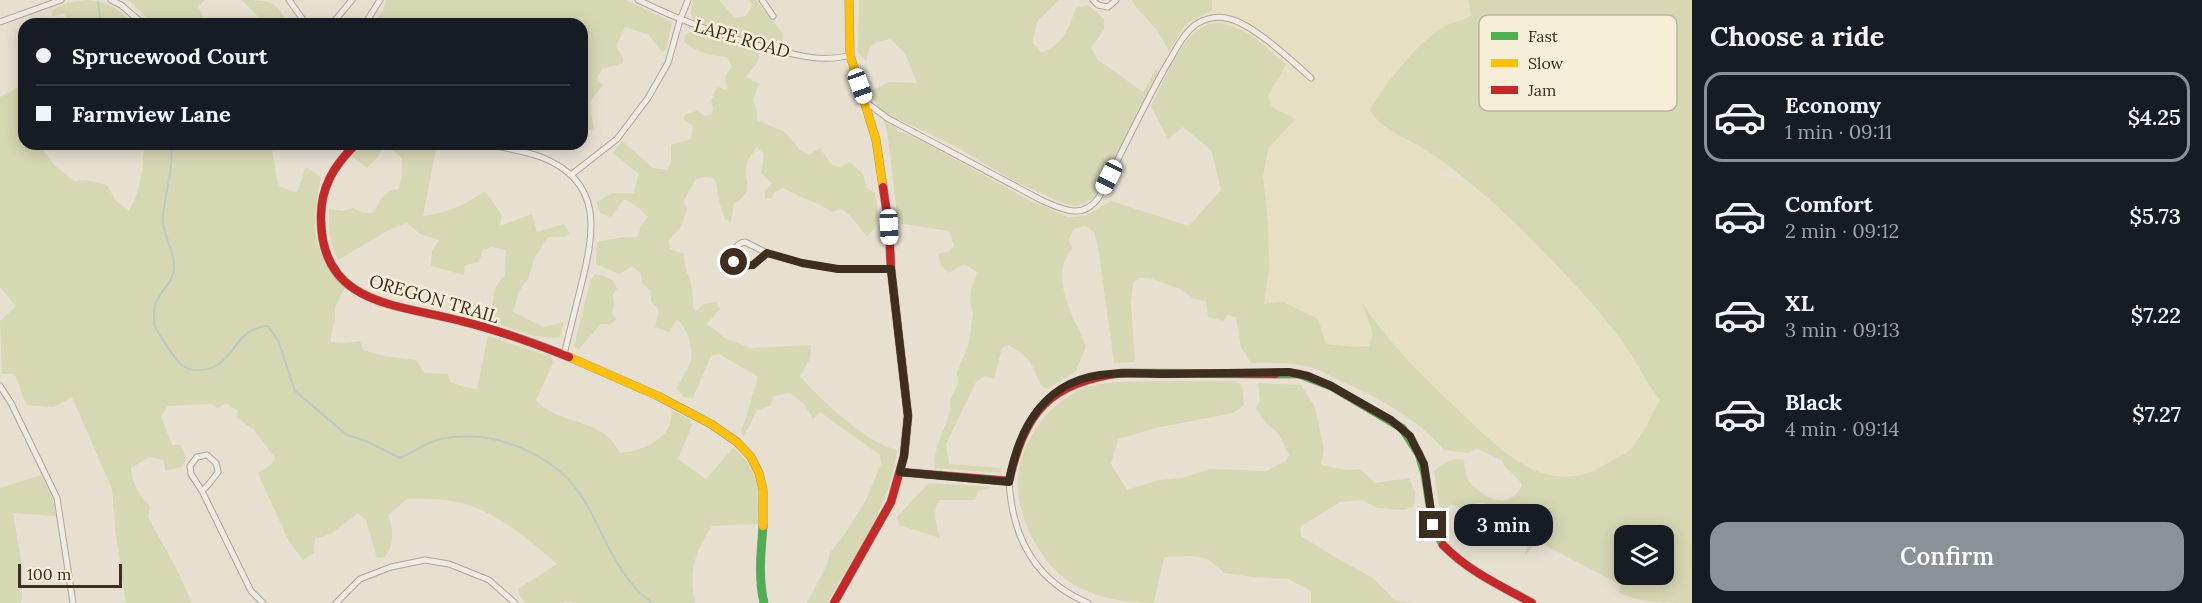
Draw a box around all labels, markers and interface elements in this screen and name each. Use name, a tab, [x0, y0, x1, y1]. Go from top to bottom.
street label: LAPE ROAD	[691, 14, 793, 63]
legend	[1479, 15, 1677, 111]
text: Choose a ride	[1710, 19, 1884, 53]
text: Fast	[1528, 26, 1559, 46]
text: Sprucewood Court	[72, 42, 268, 70]
text: Slow	[1528, 53, 1564, 73]
car	[845, 66, 875, 106]
text: Jam	[1527, 80, 1556, 100]
icon: car	[1713, 90, 1767, 144]
text: Economy	[1785, 91, 1881, 119]
text: Farmview Lane	[72, 100, 231, 128]
text: $4.25	[2128, 103, 2181, 131]
text: 1 min · 09:11	[1785, 119, 1892, 144]
car	[1093, 157, 1125, 197]
icon: car	[1713, 189, 1767, 243]
text: Comfort	[1785, 190, 1873, 218]
text: $5.73	[2129, 202, 2181, 230]
car	[879, 209, 899, 245]
text: 2 min · 09:12	[1785, 218, 1899, 243]
route start	[720, 248, 747, 275]
street label: OREGON TRAIL	[367, 269, 502, 328]
icon: car	[1713, 288, 1767, 342]
text: XL	[1785, 289, 1814, 317]
text: $7.22	[2131, 301, 2181, 329]
text: 3 min · 09:13	[1785, 317, 1900, 342]
icon: car	[1713, 387, 1767, 441]
text: Black	[1785, 388, 1842, 416]
text: $7.27	[2132, 400, 2181, 428]
text: 4 min · 09:14	[1785, 416, 1899, 441]
callout: 3 min	[1454, 504, 1553, 546]
route end	[1419, 511, 1446, 538]
text: 3 min	[1477, 512, 1530, 537]
button: Confirm	[1710, 522, 2184, 591]
map controls	[1614, 525, 1674, 585]
button: layers	[1614, 525, 1674, 585]
scale bar	[18, 561, 122, 588]
text: 100 m	[27, 564, 71, 584]

